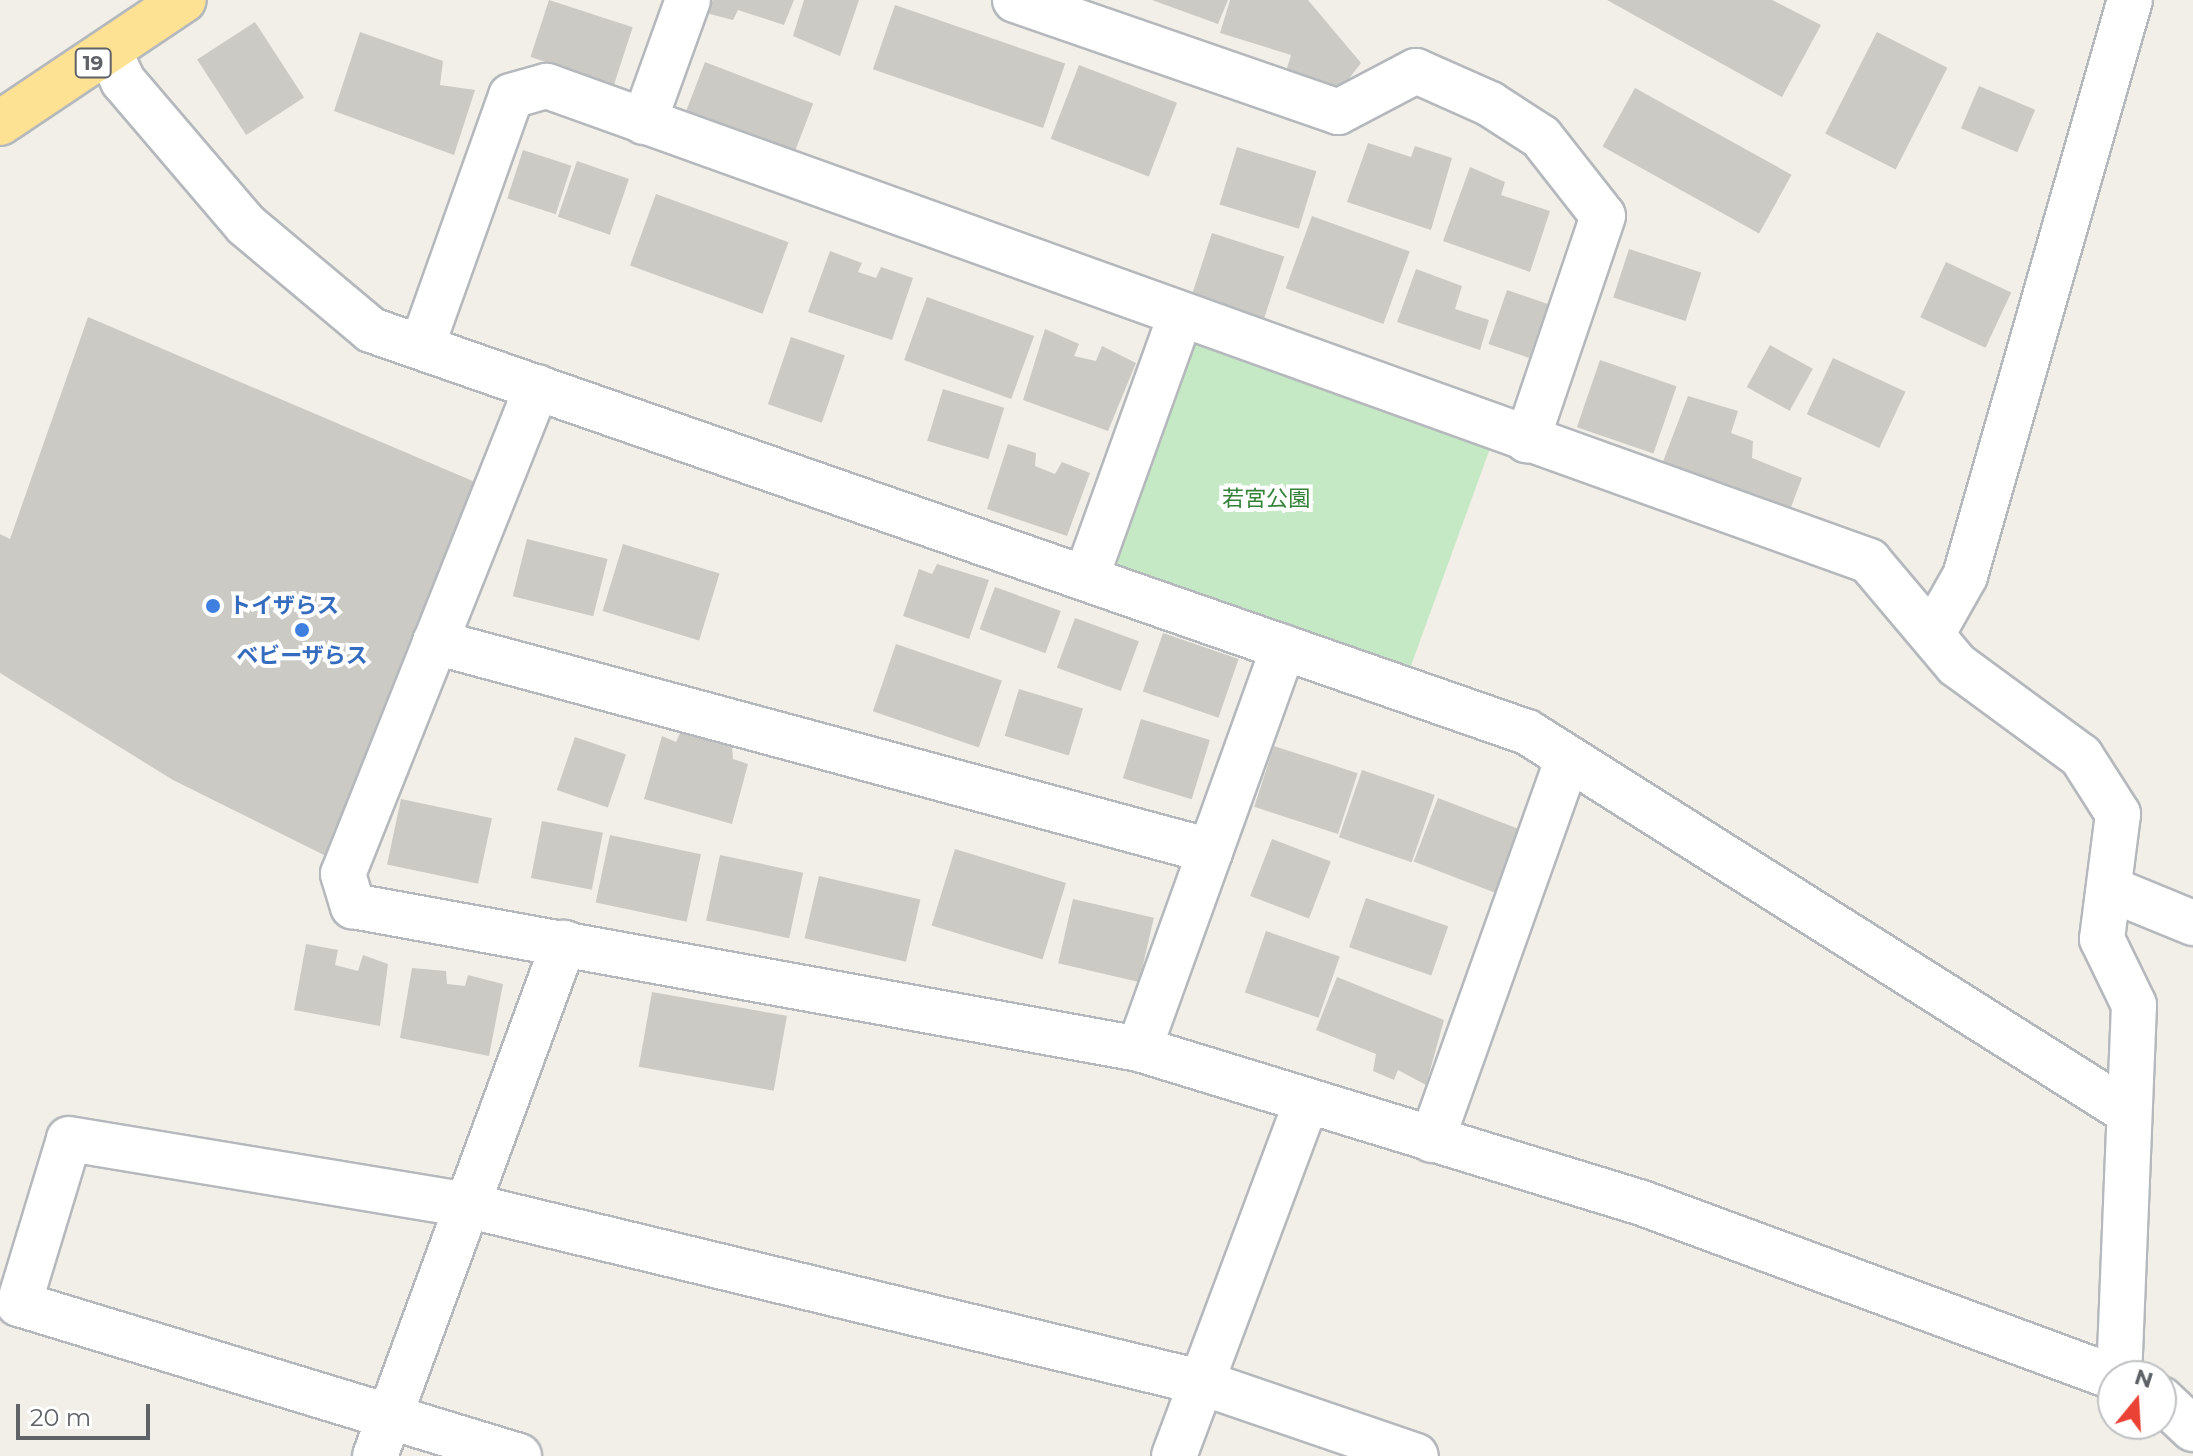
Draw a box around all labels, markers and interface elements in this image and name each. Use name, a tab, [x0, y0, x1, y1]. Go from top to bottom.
road number: 19	[73, 47, 113, 79]
park label: 若宮公園	[1222, 486, 1310, 512]
place label: トイザらス	[229, 593, 339, 619]
marker: トイザらス	[204, 597, 222, 615]
marker: ベビーザらス	[293, 621, 311, 639]
place label: ベビーザらス	[236, 643, 368, 669]
north arrow	[2097, 1360, 2177, 1440]
text: N	[2131, 1363, 2157, 1394]
scale bar	[20, 1388, 154, 1438]
text: 20 m	[30, 1403, 91, 1432]

